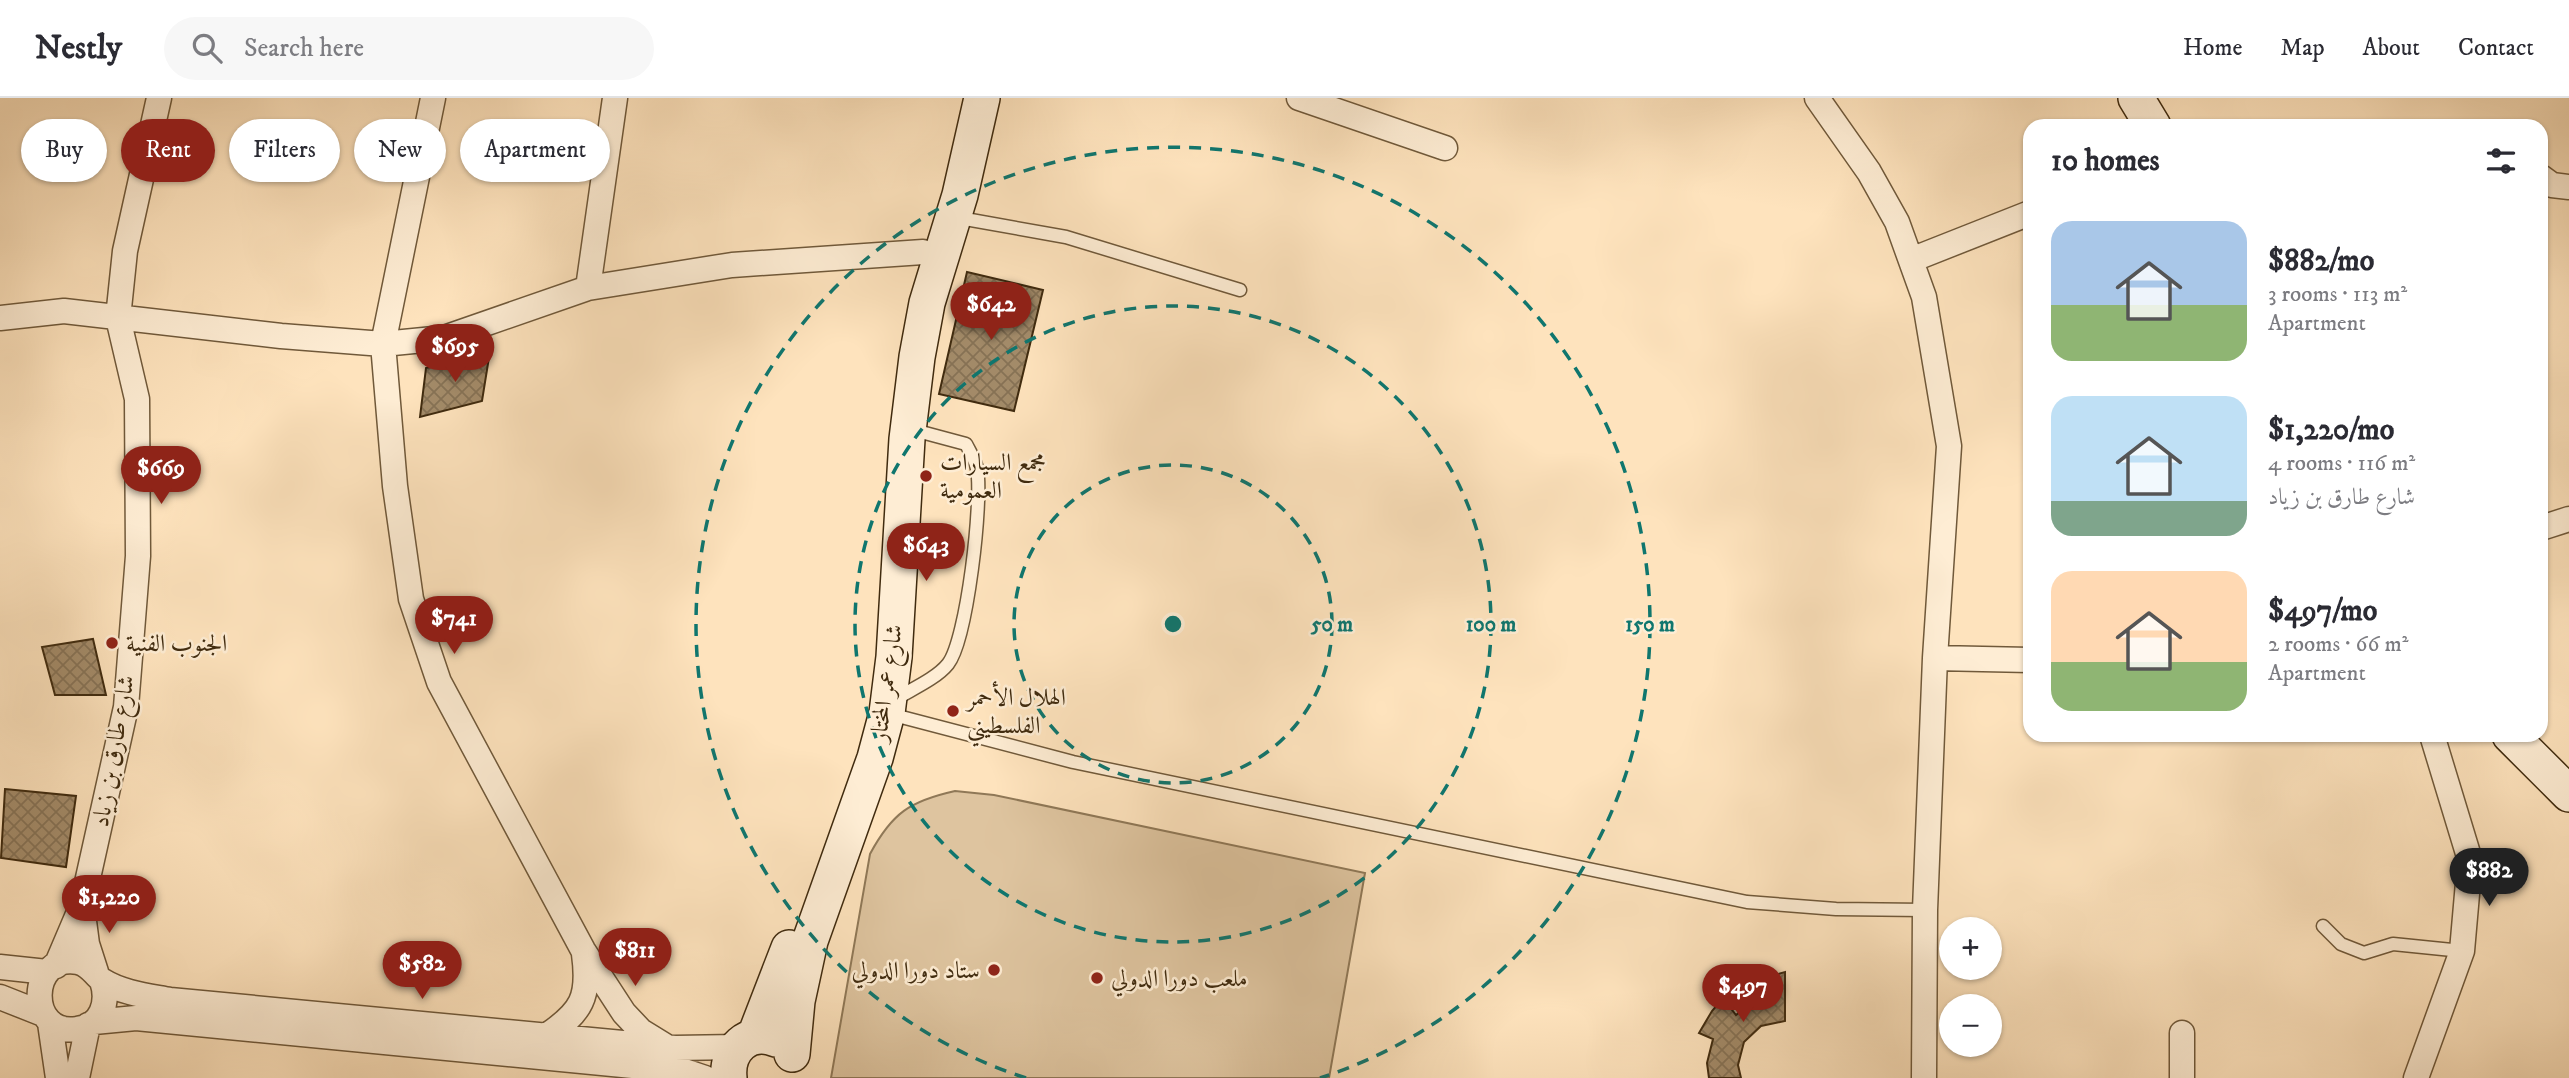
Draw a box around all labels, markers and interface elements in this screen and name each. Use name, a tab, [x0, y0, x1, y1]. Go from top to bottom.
search box	[164, 17, 654, 80]
text: Nestly	[35, 28, 122, 69]
icon: search	[188, 29, 226, 67]
text: Search here	[244, 32, 364, 65]
text: Home	[2183, 33, 2242, 63]
text: Map	[2280, 33, 2325, 63]
text: About	[2363, 33, 2420, 63]
text: Contact	[2458, 33, 2534, 63]
chip: Buy	[21, 119, 107, 182]
chip: Rent	[121, 119, 215, 182]
chip: Filters	[229, 119, 340, 182]
chip: New	[354, 119, 446, 182]
chip: Apartment	[460, 119, 610, 182]
icon: filters	[2482, 142, 2520, 180]
text: 10 homes	[2051, 143, 2160, 180]
text: $882/mo	[2268, 243, 2374, 280]
icon: home	[2107, 249, 2191, 333]
text: 3 rooms · 113 m²	[2268, 280, 2407, 309]
pin: $642	[950, 282, 1032, 342]
text: $642	[966, 290, 1016, 319]
text: Apartment	[2268, 309, 2366, 338]
pin: $695	[414, 324, 496, 384]
text: $695	[431, 332, 479, 361]
text: $1,220/mo	[2268, 412, 2394, 449]
icon: home	[2107, 424, 2191, 508]
pin: $669	[120, 446, 202, 506]
place label: مجمع السيارات العمومية	[940, 448, 1046, 506]
text: 4 rooms · 116 m²	[2268, 449, 2415, 478]
text: $669	[137, 454, 185, 483]
marker: مجمع السيارات العمومية	[918, 468, 934, 484]
text: شارع طارق بن زياد	[2268, 483, 2415, 512]
pin: $643	[885, 524, 967, 583]
text: $643	[903, 531, 949, 560]
text: $497/mo	[2268, 593, 2377, 630]
pin: $741	[413, 596, 495, 656]
icon: home	[2107, 599, 2191, 683]
text: $741	[431, 604, 477, 633]
centre of rings	[1161, 612, 1185, 636]
text: 50 m	[1310, 612, 1353, 638]
text: 100 m	[1466, 612, 1516, 638]
text: 150 m	[1625, 612, 1675, 638]
street label: شارع عمر المختار	[864, 622, 914, 746]
place label: الجنوب الفنية	[126, 629, 227, 659]
text: 2 rooms · 66 m²	[2268, 630, 2408, 659]
marker: الجنوب الفنية	[104, 635, 120, 651]
text: Apartment	[2268, 659, 2366, 688]
street label: شارع طارق بن زياد	[86, 673, 146, 830]
place label: الهلال الأحمر الفلسطيني	[964, 681, 1066, 747]
marker: الهلال الأحمر الفلسطيني	[945, 703, 961, 719]
pin: $882	[2448, 848, 2530, 908]
text: $882	[2466, 856, 2512, 885]
pin: $1,220	[52, 876, 166, 935]
text: $1,220	[78, 883, 140, 912]
map controls	[1939, 917, 2002, 1057]
button: +	[1939, 917, 2002, 980]
pin: $811	[594, 928, 676, 988]
text: $811	[615, 936, 655, 965]
pin: $582	[381, 942, 463, 1001]
text: $582	[399, 949, 445, 978]
place label: ستاد دورا الدولي	[852, 956, 980, 989]
marker: ستاد دورا الدولي	[986, 962, 1002, 978]
place label: ملعب دورا الدولي	[1111, 964, 1248, 997]
pin: $497	[1702, 964, 1784, 1024]
marker: ملعب دورا الدولي	[1089, 970, 1105, 986]
text: $497	[1718, 972, 1768, 1001]
button: −	[1939, 994, 2002, 1057]

